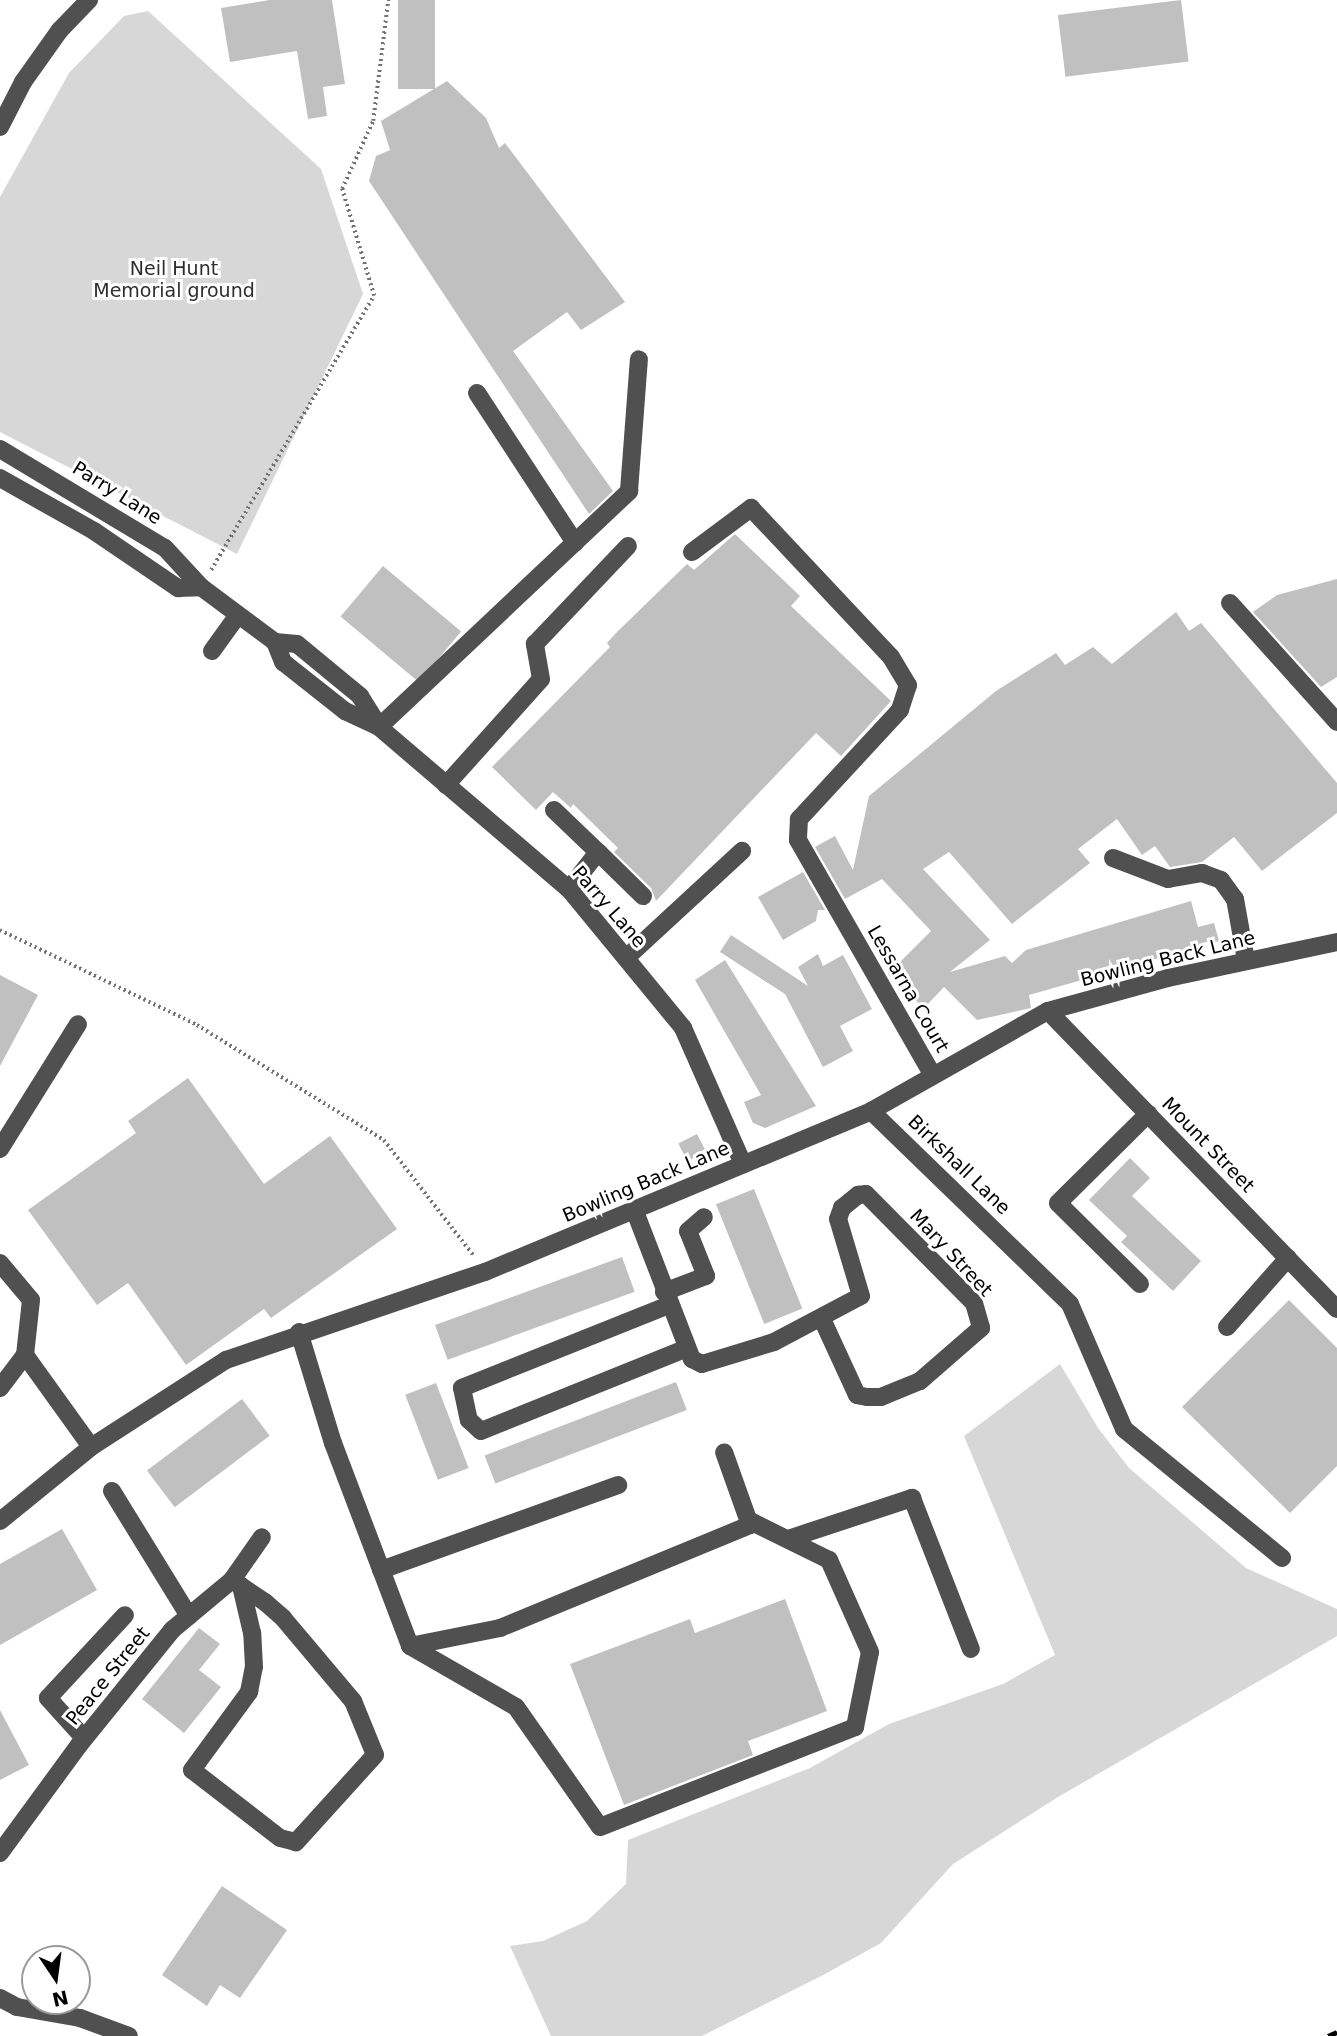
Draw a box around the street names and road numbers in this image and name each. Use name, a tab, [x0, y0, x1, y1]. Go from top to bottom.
street label: Parry Lane	[68, 457, 166, 529]
street label: Parry Lane	[567, 861, 651, 953]
street label: Lessarna Court	[862, 921, 954, 1057]
street label: Bowling Back Lane	[1078, 926, 1258, 992]
street label: Mount Street	[1157, 1093, 1259, 1197]
street label: Birkshall Lane	[903, 1111, 1015, 1219]
street label: Bowling Back Lane	[559, 1137, 733, 1227]
street label: Mary Street	[905, 1205, 997, 1301]
street label: Peace Street	[61, 1622, 155, 1730]

